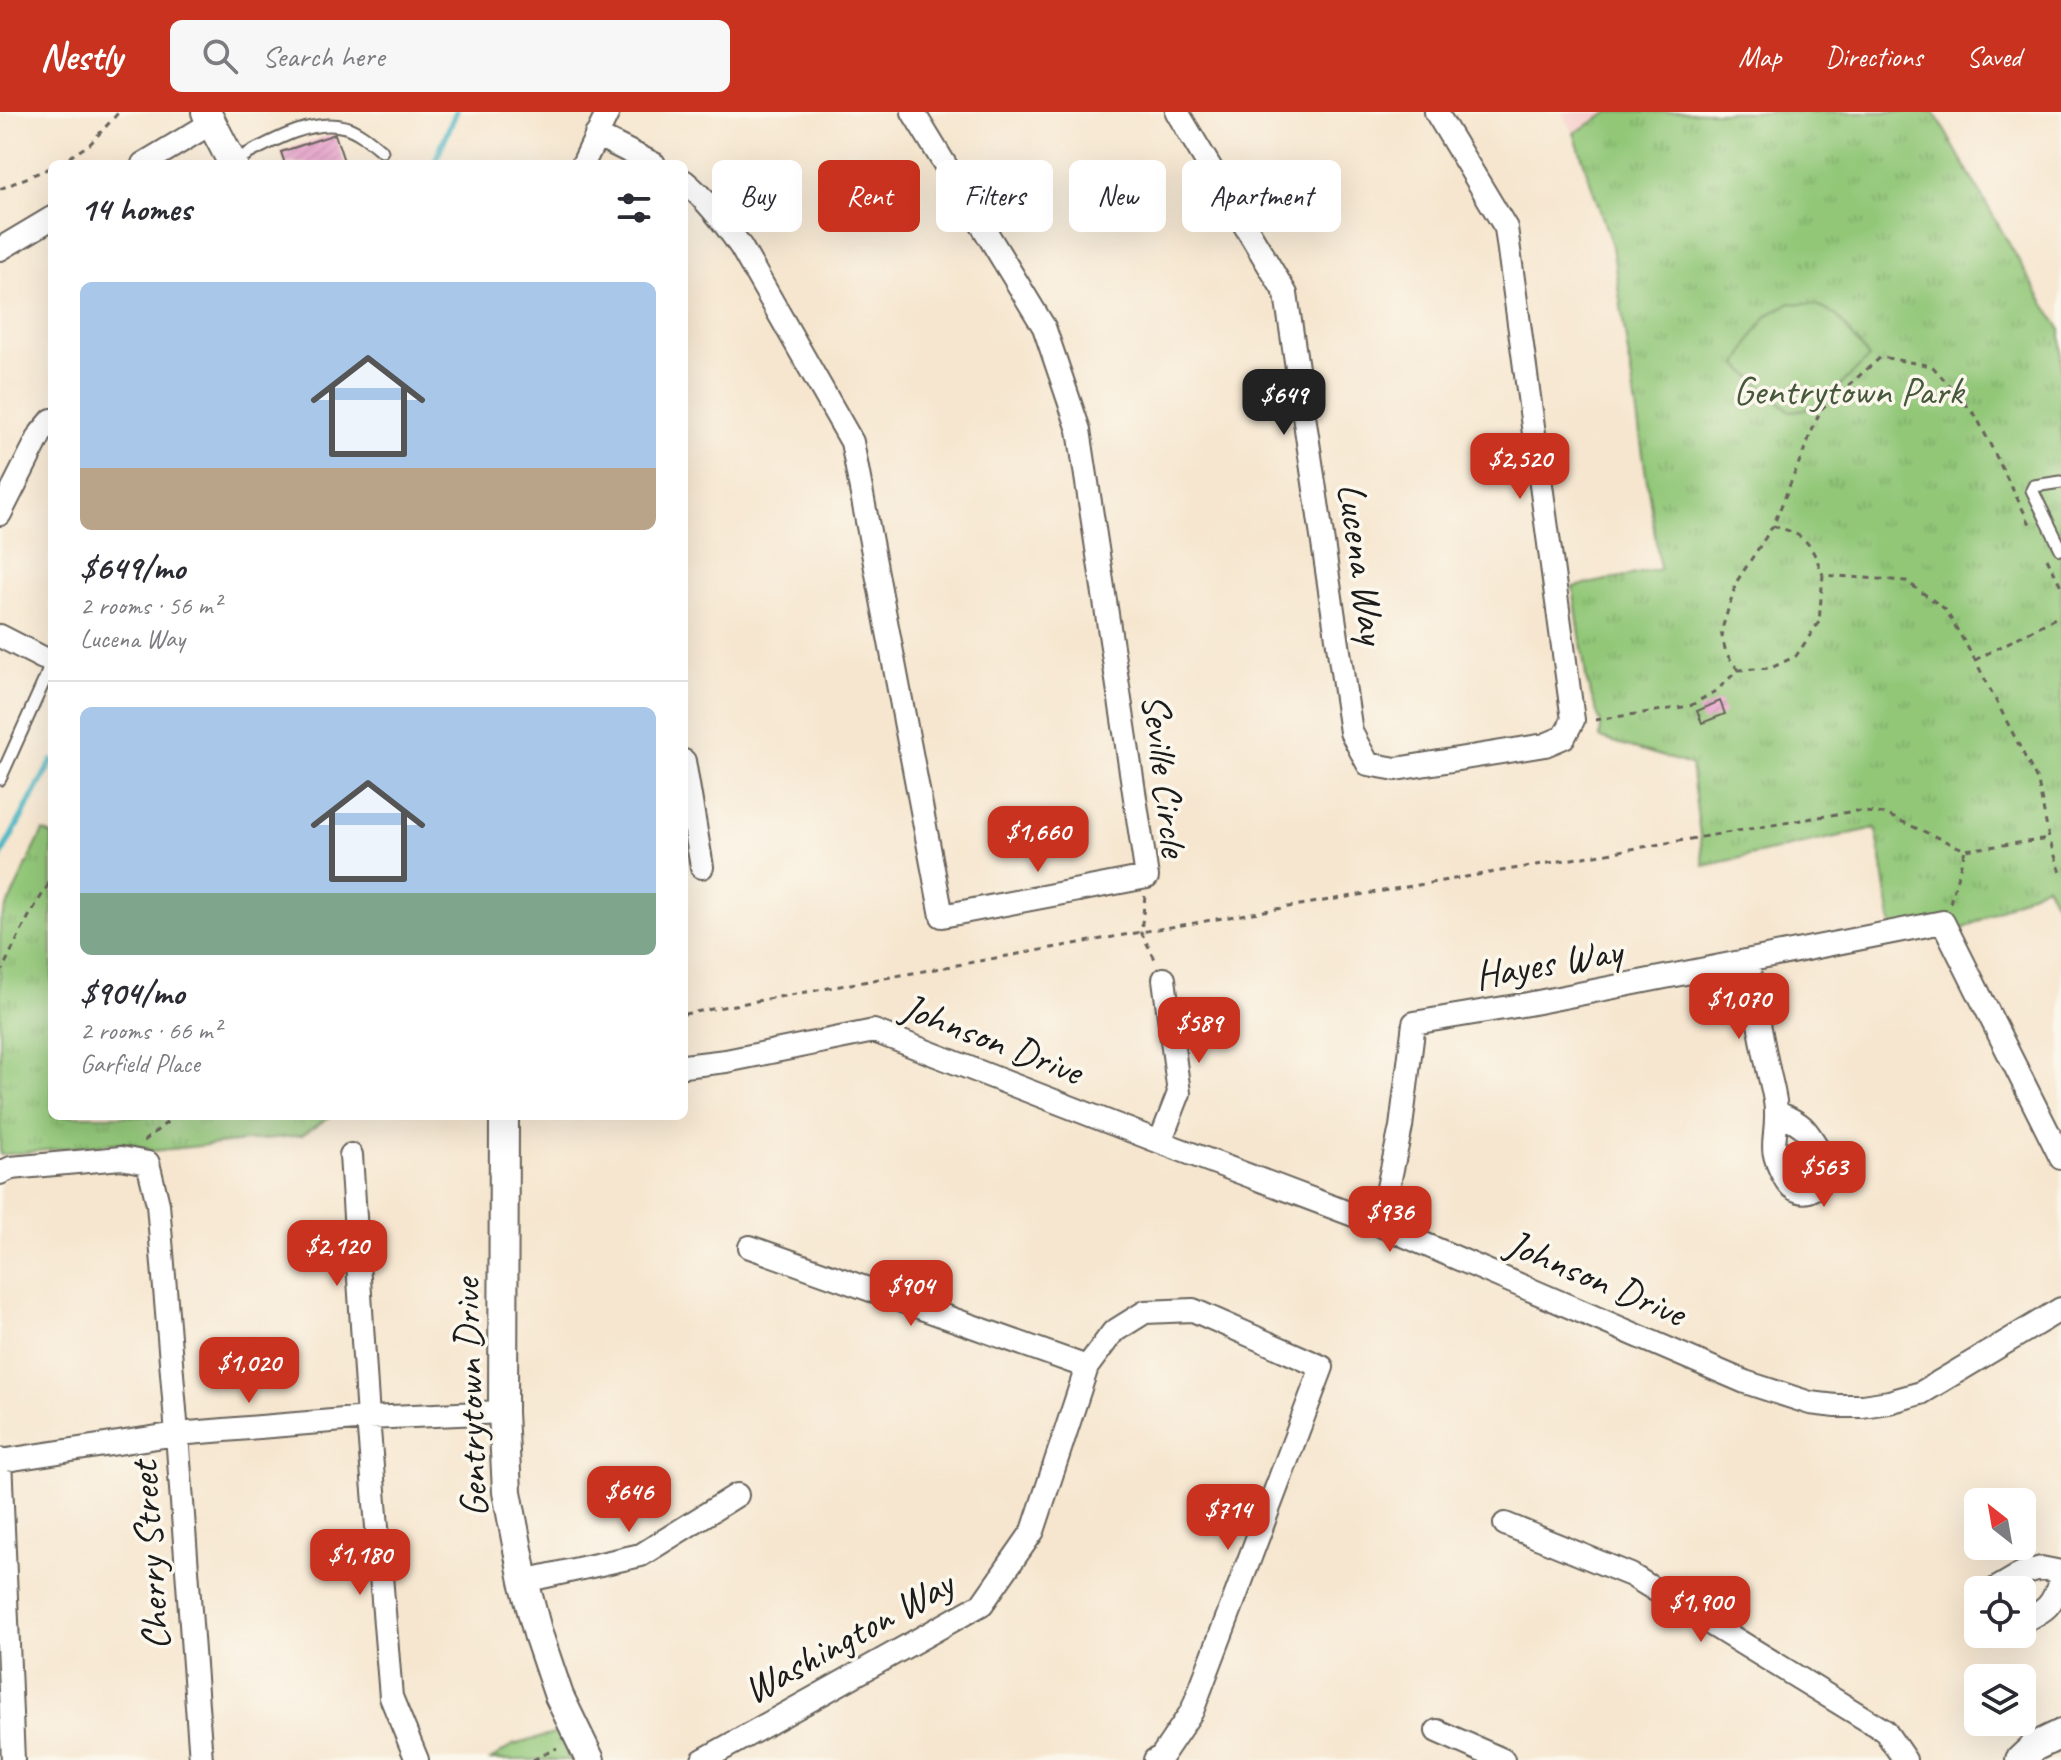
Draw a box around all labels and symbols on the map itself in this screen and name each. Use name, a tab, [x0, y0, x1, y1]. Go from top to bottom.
park label: Gentrytown Park	[1733, 366, 1965, 416]
pin: $649	[1237, 369, 1331, 437]
pin: $2,520	[1455, 433, 1585, 501]
street label: Lucena Way	[1326, 480, 1398, 650]
street label: Seville Circle	[1130, 691, 1200, 862]
pin: $1,660	[973, 806, 1103, 874]
street label: Hayes Way	[1471, 925, 1629, 1000]
pin: $1,070	[1674, 973, 1804, 1041]
street label: Johnson Drive	[893, 981, 1092, 1097]
pin: $589	[1152, 997, 1246, 1065]
pin: $563	[1777, 1141, 1871, 1209]
pin: $936	[1343, 1186, 1437, 1254]
street label: Johnson Drive	[1497, 1217, 1696, 1339]
pin: $2,120	[272, 1220, 402, 1288]
pin: $904	[864, 1260, 958, 1328]
street label: Gentrytown Drive	[441, 1275, 499, 1518]
pin: $1,020	[184, 1337, 314, 1405]
street label: Cherry Street	[118, 1456, 182, 1652]
pin: $646	[582, 1466, 676, 1534]
pin: $714	[1181, 1484, 1275, 1552]
north arrow	[1964, 1488, 2036, 1560]
pin: $1,180	[295, 1529, 425, 1597]
street label: Washington Way	[734, 1557, 964, 1715]
pin: $1,900	[1636, 1576, 1766, 1644]

